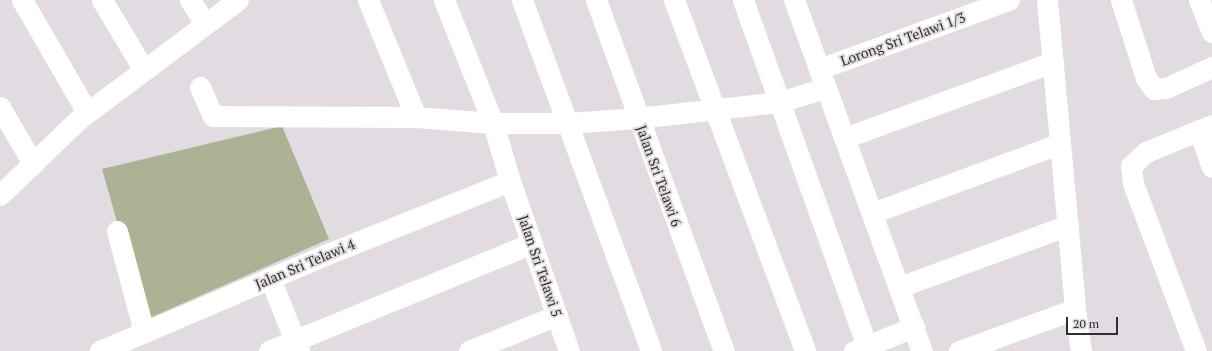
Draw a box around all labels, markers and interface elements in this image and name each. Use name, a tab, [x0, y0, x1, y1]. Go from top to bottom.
street label: Lorong Sri Telawi 1/3	[838, 9, 968, 69]
street label: Jalan Sri Telawi 6	[633, 123, 685, 229]
street label: Jalan Sri Telawi 5	[515, 213, 565, 319]
street label: Jalan Sri Telawi 4	[253, 235, 357, 293]
scale bar	[1068, 309, 1120, 335]
text: 20 m	[1073, 316, 1099, 331]

